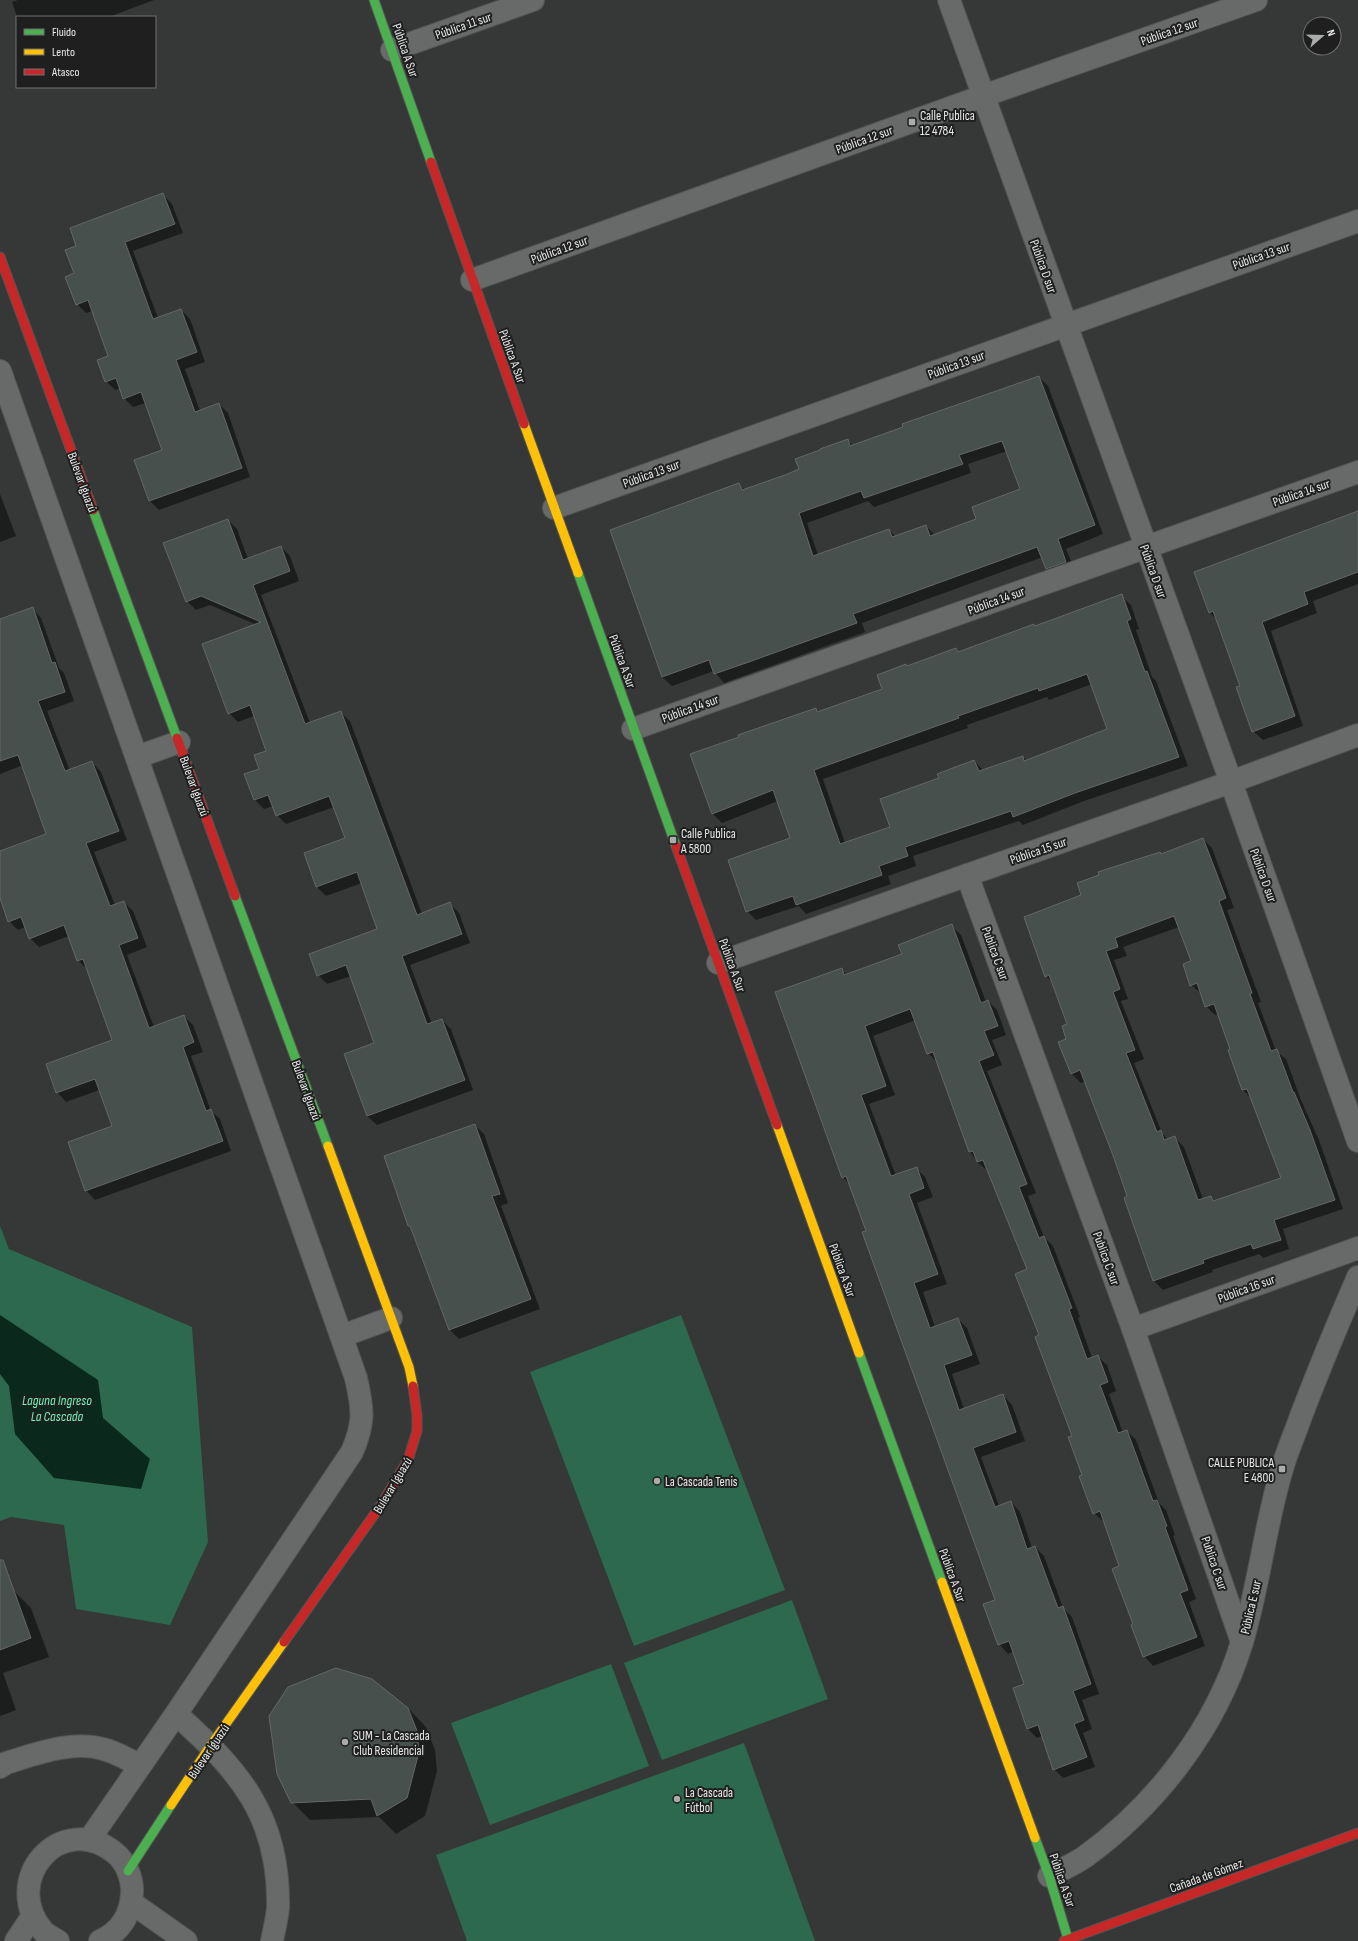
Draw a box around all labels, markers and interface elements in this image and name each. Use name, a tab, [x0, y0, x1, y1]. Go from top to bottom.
street label: Pública 11 sur	[433, 9, 494, 43]
street label: Pública 12 sur	[1139, 15, 1200, 49]
legend	[16, 16, 156, 88]
north arrow	[1302, 16, 1342, 56]
street label: Pública A Sur	[388, 21, 422, 80]
text: Fluido	[52, 25, 76, 40]
text: N	[1324, 28, 1338, 38]
text: Lento	[52, 45, 75, 60]
text: Atasco	[51, 65, 79, 80]
place label: Calle Publica 12 4784	[920, 108, 975, 139]
marker: Calle Publica 12 4784	[907, 117, 917, 127]
street label: Pública 12 sur	[834, 122, 895, 158]
street label: Pública 12 sur	[529, 232, 590, 268]
street label: Pública D sur	[1026, 237, 1060, 296]
street label: Pública 13 sur	[1231, 239, 1292, 273]
street label: Pública A Sur	[495, 327, 529, 386]
street label: Pública 13 sur	[926, 347, 987, 383]
street label: Bulevar Iguazú	[64, 450, 100, 515]
street label: Pública 13 sur	[621, 456, 682, 492]
street label: Pública 14 sur	[1271, 476, 1332, 510]
street label: Pública D sur	[1136, 542, 1170, 601]
street label: Pública 14 sur	[966, 583, 1027, 619]
street label: Pública A Sur	[605, 632, 639, 691]
street label: Pública 14 sur	[660, 691, 721, 727]
street label: Bulevar Iguazú	[176, 754, 212, 819]
place label: Calle Publica A 5800	[680, 826, 736, 857]
street label: Pública 15 sur	[1008, 834, 1069, 868]
marker: Calle Publica A 5800	[668, 835, 678, 845]
street label: Pública D sur	[1246, 846, 1280, 905]
street label: Publica C sur	[978, 924, 1012, 983]
street label: Pública A Sur	[715, 936, 749, 995]
street label: Bulevar Iguazú	[288, 1058, 324, 1123]
street label: Publica C sur	[1089, 1229, 1123, 1288]
street label: Pública A Sur	[825, 1241, 859, 1300]
street label: Pública 16 sur	[1216, 1271, 1277, 1307]
water label: Laguna Ingreso La Cascada	[22, 1392, 92, 1425]
street label: Bulevar Iguazú	[370, 1454, 416, 1517]
place label: CALLE PUBLICA E 4800	[1208, 1455, 1274, 1486]
marker: CALLE PUBLICA E 4800	[1277, 1464, 1287, 1474]
place label: La Cascada Tenis	[665, 1474, 738, 1490]
marker: La Cascada Tenis	[652, 1476, 662, 1486]
street label: Publica C sur	[1197, 1534, 1231, 1593]
street label: Pública A Sur	[935, 1546, 969, 1605]
street label: Pública E sur	[1237, 1578, 1265, 1636]
street label: Bulevar Iguazú	[185, 1721, 233, 1782]
place label: SUM - La Cascada Club Residencial	[353, 1728, 430, 1759]
marker: SUM - La Cascada Club Residencial	[340, 1737, 350, 1747]
place label: La Cascada Fútbol	[685, 1785, 733, 1816]
marker: La Cascada Fútbol	[672, 1794, 682, 1804]
street label: Pública A Sur	[1045, 1851, 1079, 1910]
street label: Cañada de Gómez	[1167, 1855, 1246, 1897]

